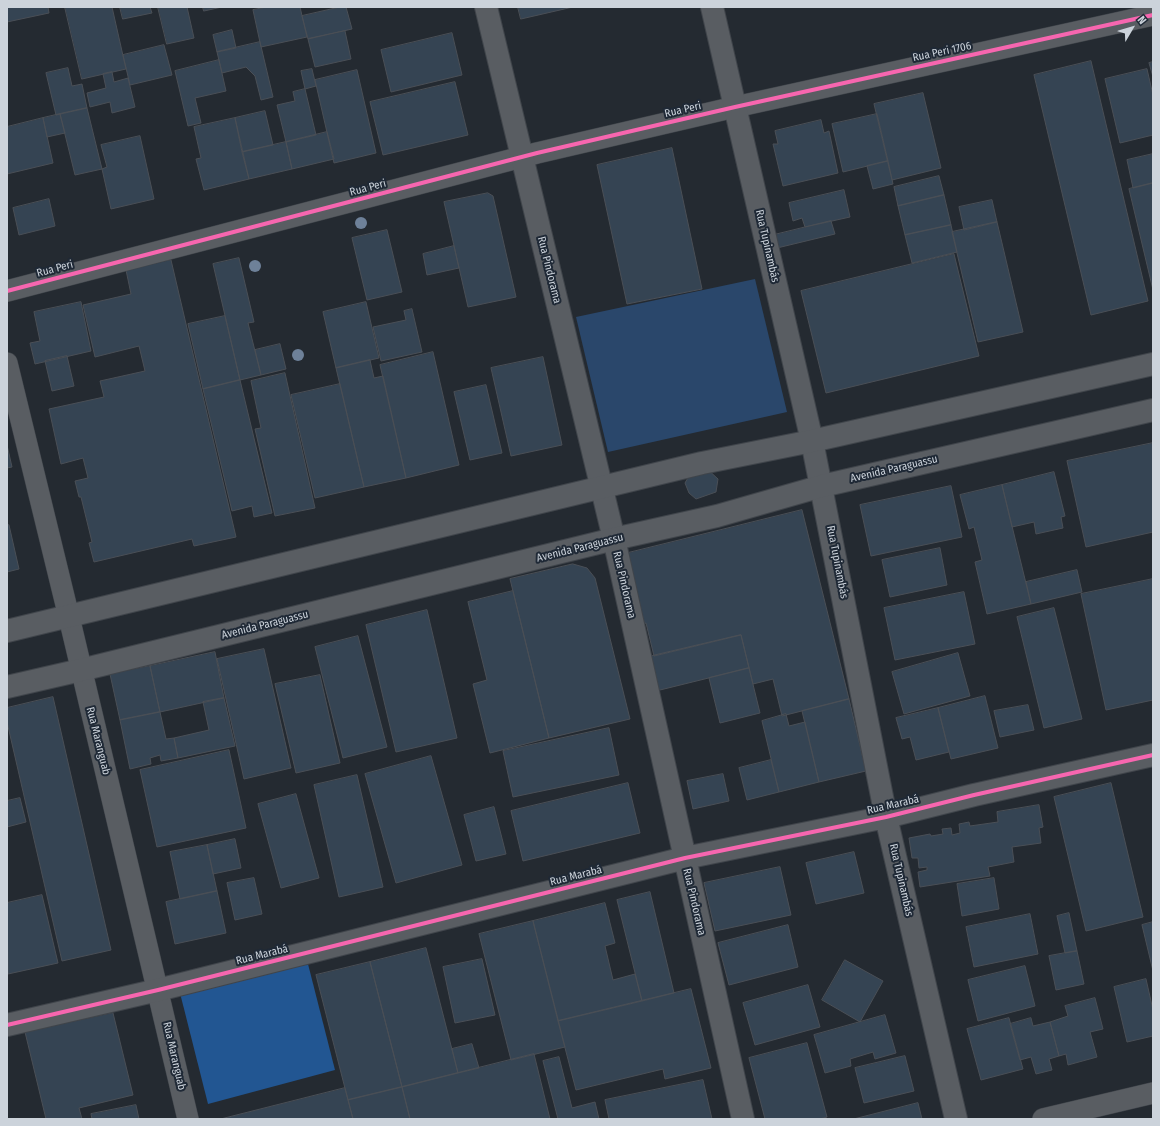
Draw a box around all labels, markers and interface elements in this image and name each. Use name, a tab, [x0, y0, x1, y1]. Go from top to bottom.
north arrow	[1112, 8, 1152, 48]
text: N	[1135, 14, 1149, 27]
street label: Rua Peri 1706	[911, 39, 973, 65]
street label: Rua Peri	[663, 99, 703, 121]
street label: Rua Peri	[348, 177, 388, 199]
street label: Rua Tupinambás	[752, 208, 782, 284]
street label: Rua Pindorama	[534, 235, 564, 305]
street label: Rua Peri	[35, 258, 75, 280]
street label: Avenida Paraguassu	[849, 453, 939, 485]
street label: Rua Tupinambás	[823, 524, 851, 600]
street label: Avenida Paraguassu	[535, 531, 625, 565]
street label: Rua Pindorama	[610, 550, 638, 620]
street label: Avenida Paraguassu	[220, 608, 310, 642]
street label: Rua Maranguab	[83, 706, 113, 776]
street label: Rua Marabá	[866, 793, 920, 817]
street label: Rua Tupinambás	[886, 842, 916, 918]
street label: Rua Marabá	[549, 863, 603, 889]
street label: Rua Pindorama	[680, 867, 708, 937]
street label: Rua Marabá	[235, 942, 289, 968]
street label: Rua Maranguab	[160, 1021, 188, 1091]

